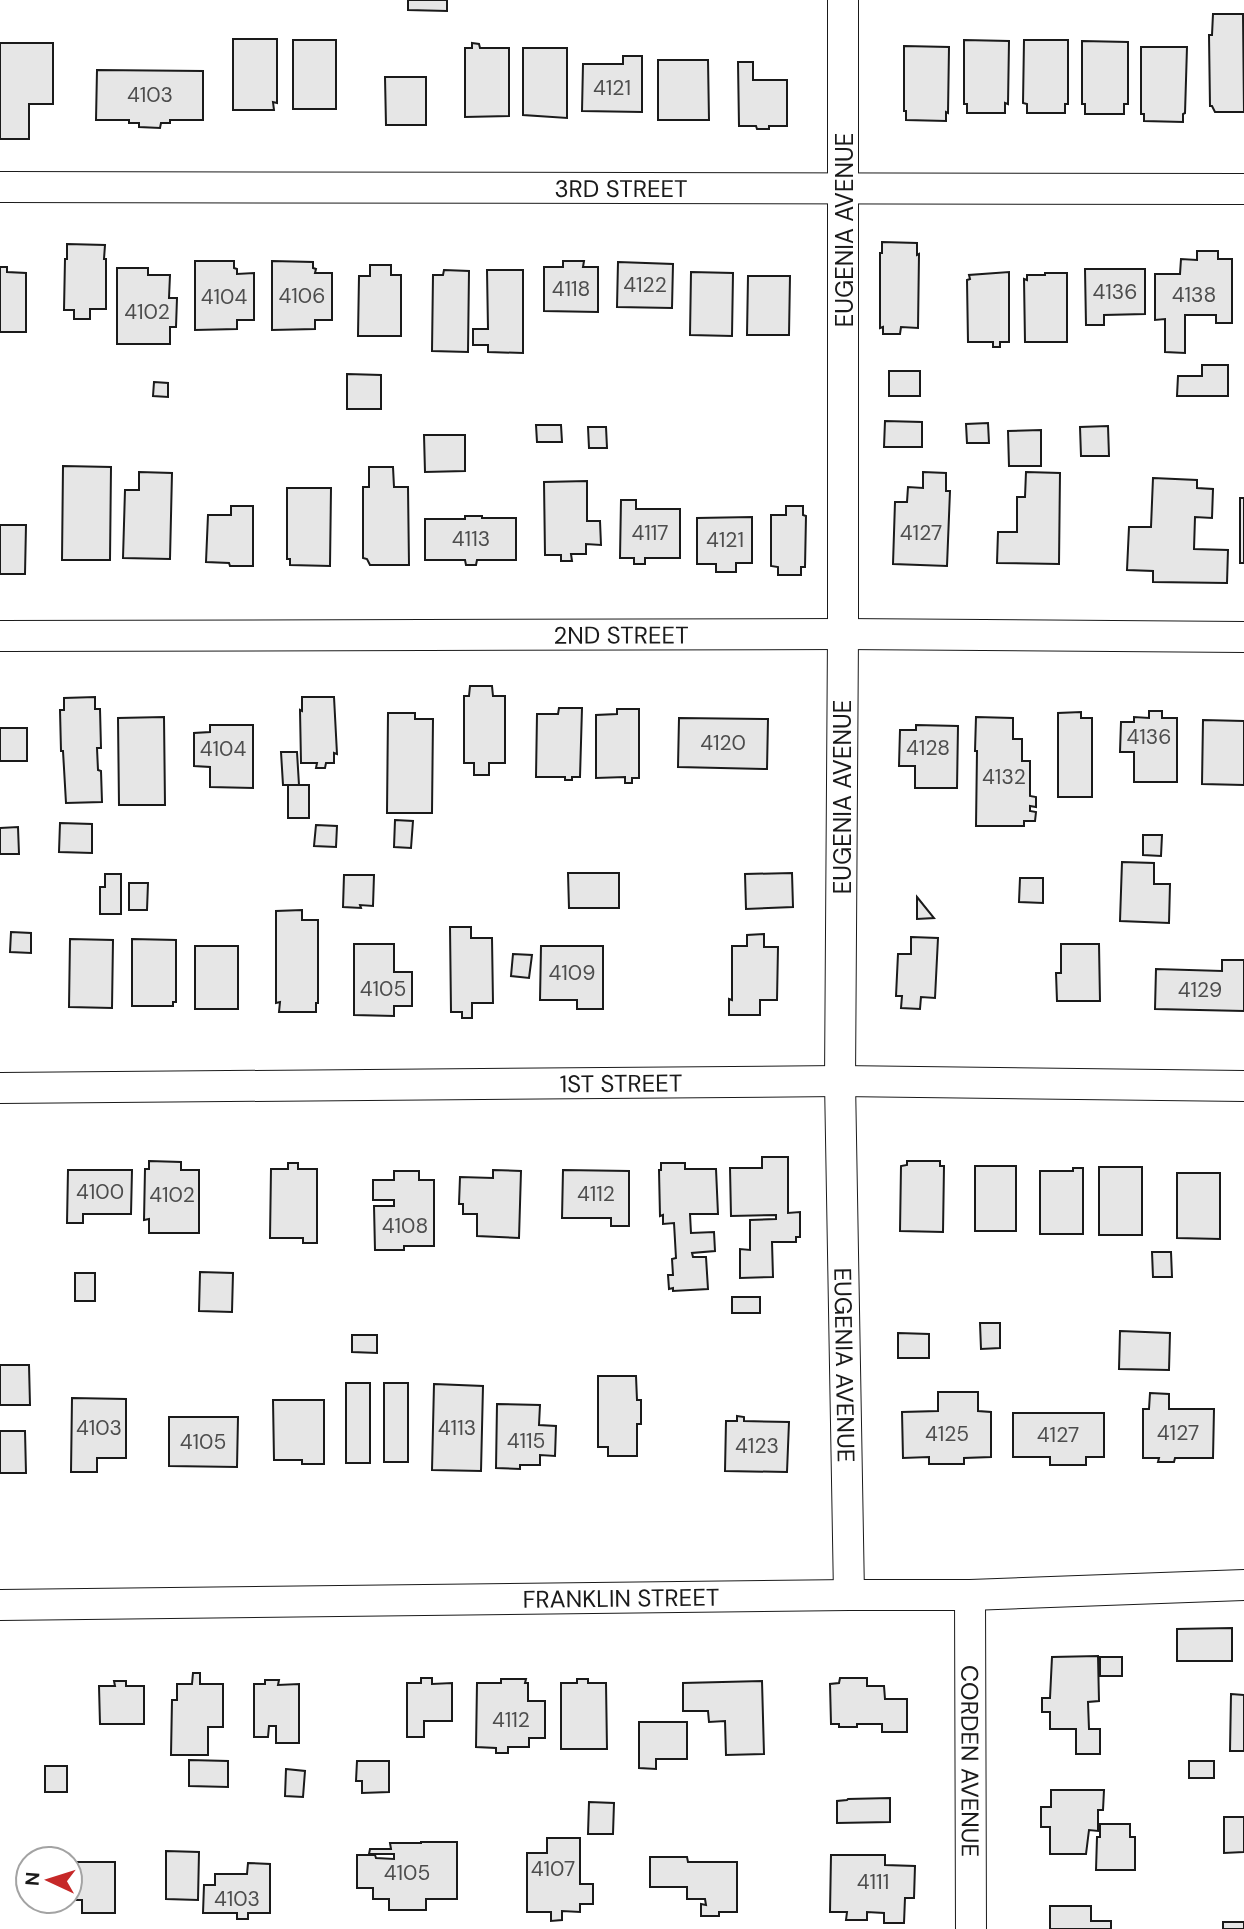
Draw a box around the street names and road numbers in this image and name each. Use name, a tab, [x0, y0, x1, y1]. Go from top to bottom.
street label: EUGENIA AVENUE	[829, 133, 860, 327]
street label: 3RD STREET	[554, 172, 688, 204]
street label: 2ND STREET	[553, 619, 689, 650]
street label: EUGENIA AVENUE	[827, 700, 858, 894]
street label: 1ST STREET	[559, 1067, 682, 1099]
street label: EUGENIA AVENUE	[828, 1267, 862, 1463]
street label: FRANKLIN STREET	[522, 1581, 720, 1614]
street label: CORDEN AVENUE	[955, 1665, 986, 1857]

